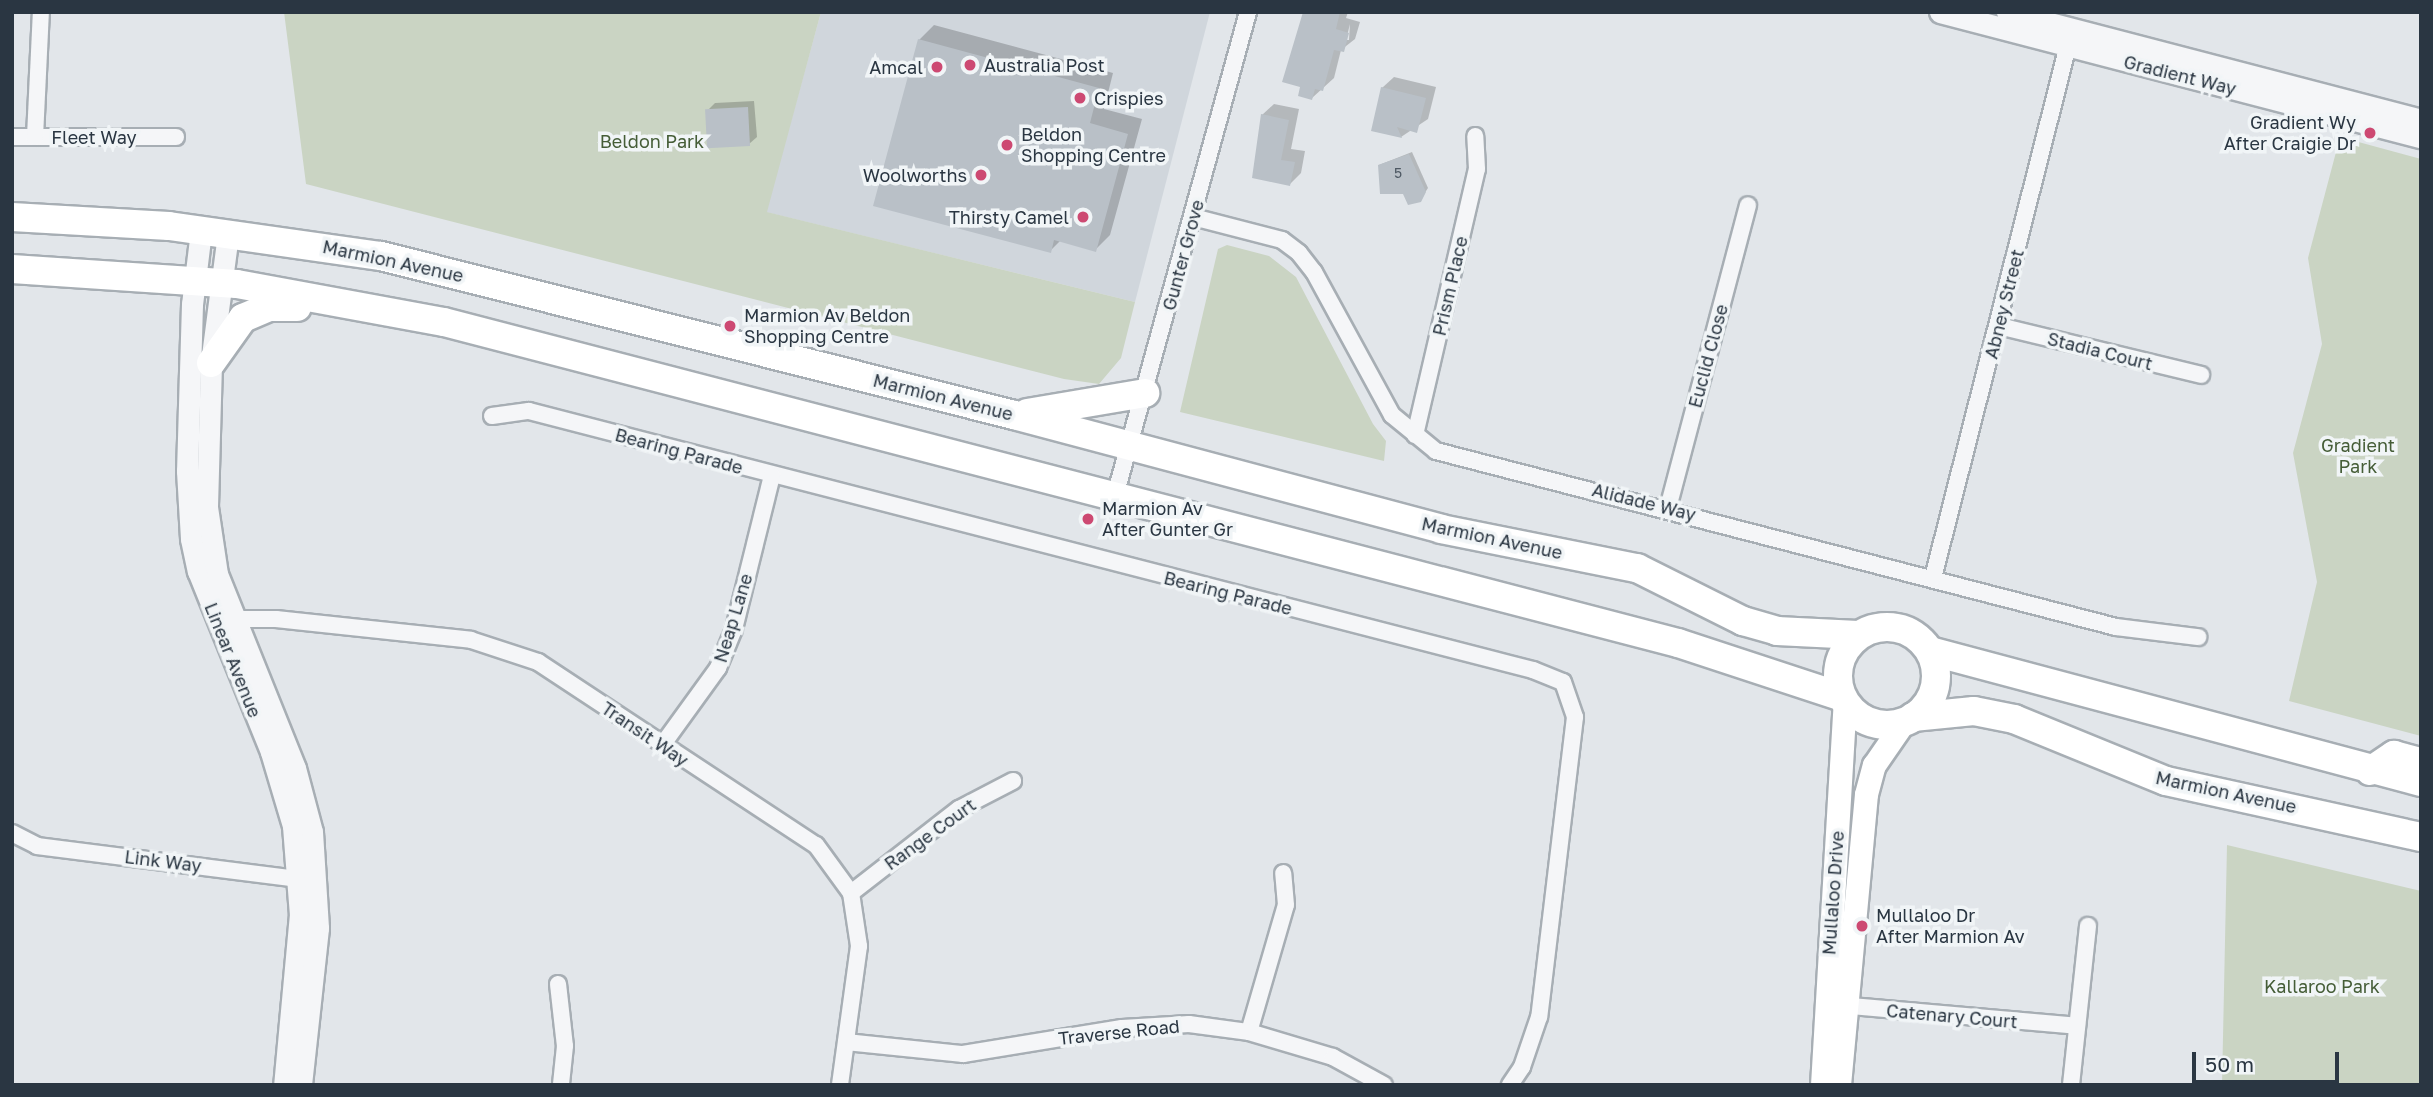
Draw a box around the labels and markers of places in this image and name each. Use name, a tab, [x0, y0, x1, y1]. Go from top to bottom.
place label: Australia Post	[984, 54, 1105, 76]
place label: Amcal	[869, 56, 923, 78]
marker: Australia Post	[962, 57, 978, 73]
marker: Amcal	[929, 59, 945, 75]
place label: Crispies	[1094, 87, 1163, 109]
marker: Crispies	[1072, 90, 1088, 106]
place label: Gradient Wy After Craigie Dr	[2224, 112, 2356, 154]
place label: Beldon Shopping Centre	[1021, 124, 1166, 166]
marker: Gradient Wy After Craigie Dr	[2362, 125, 2378, 141]
marker: Beldon Shopping Centre	[999, 137, 1015, 153]
place label: Woolworths	[863, 164, 967, 186]
marker: Woolworths	[973, 167, 989, 183]
place label: Thirsty Camel	[949, 206, 1069, 228]
marker: Thirsty Camel	[1075, 209, 1091, 225]
place label: Marmion Av Beldon Shopping Centre	[744, 305, 910, 348]
marker: Marmion Av Beldon Shopping Centre	[722, 318, 738, 334]
place label: Marmion Av After Gunter Gr	[1102, 498, 1233, 540]
marker: Marmion Av After Gunter Gr	[1080, 511, 1096, 527]
place label: Mullaloo Dr After Marmion Av	[1876, 905, 2024, 948]
marker: Mullaloo Dr After Marmion Av	[1854, 918, 1870, 934]

